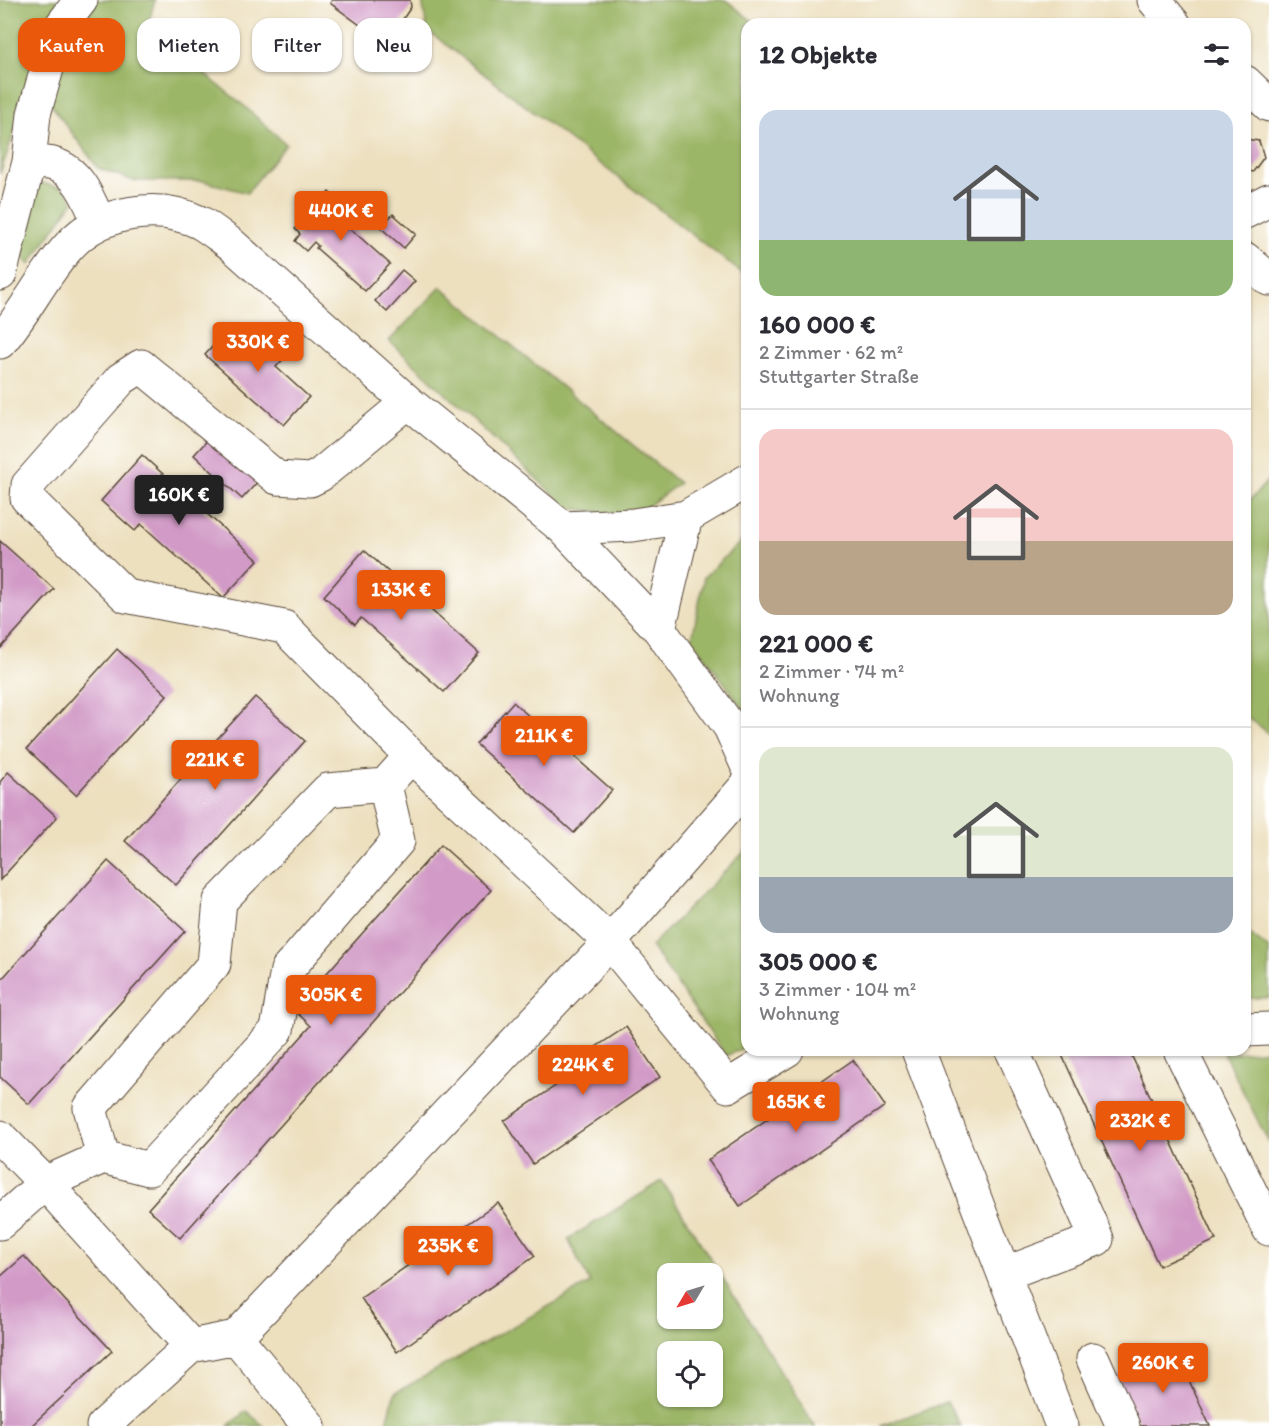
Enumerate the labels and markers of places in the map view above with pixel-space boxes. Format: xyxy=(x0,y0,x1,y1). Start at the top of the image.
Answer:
pin: 440K € xyxy=(292,191,390,242)
pin: 330K € xyxy=(209,322,307,373)
pin: 160K € xyxy=(130,475,228,526)
pin: 133K € xyxy=(352,570,450,621)
pin: 211K € xyxy=(495,716,593,767)
pin: 221K € xyxy=(166,740,264,791)
pin: 305K € xyxy=(282,975,380,1026)
pin: 224K € xyxy=(534,1045,632,1096)
pin: 165K € xyxy=(747,1082,845,1133)
pin: 232K € xyxy=(1091,1101,1189,1152)
pin: 235K € xyxy=(399,1226,497,1277)
pin: 260K € xyxy=(1114,1343,1212,1394)

